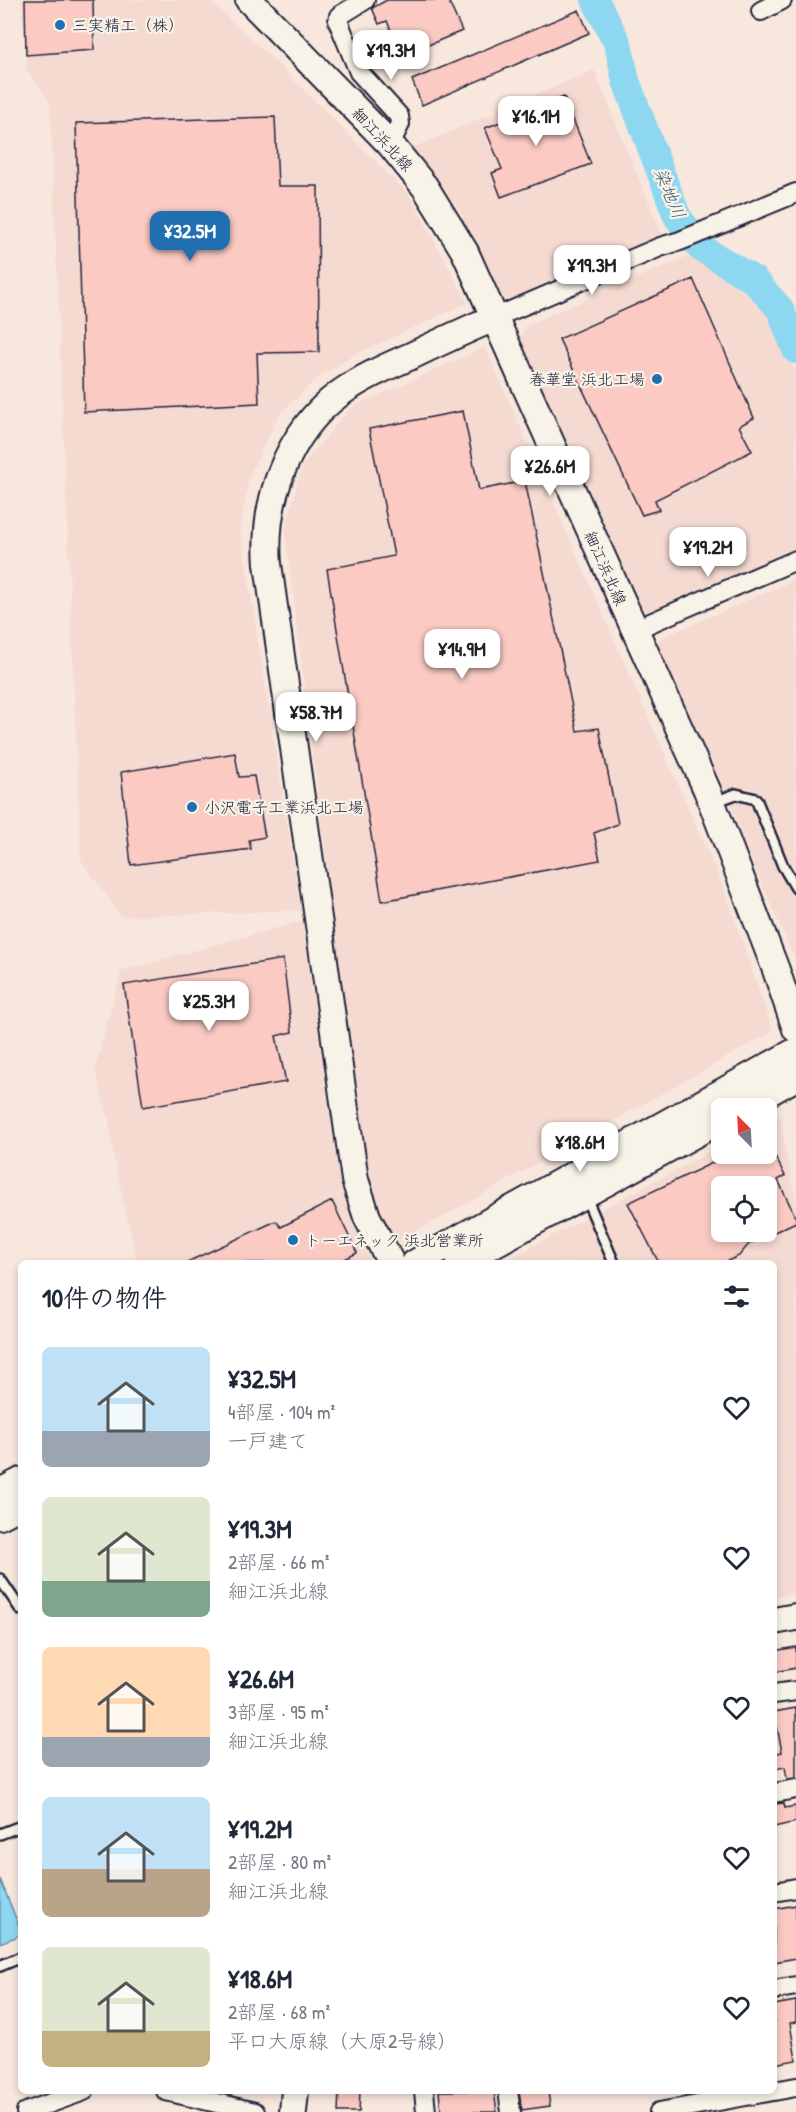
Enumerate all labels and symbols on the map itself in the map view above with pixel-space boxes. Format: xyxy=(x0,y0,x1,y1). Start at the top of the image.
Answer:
place label: 三実精工（株） xyxy=(72,14,184,36)
marker: 三実精工（株） xyxy=(53,18,67,32)
pin: ¥19.3M xyxy=(342,30,440,81)
pin: ¥16.1M xyxy=(487,96,585,147)
street label: 細江浜北線 xyxy=(348,102,418,176)
water label: 染地川 xyxy=(648,163,692,223)
pin: ¥32.5M xyxy=(141,211,239,262)
pin: ¥19.3M xyxy=(543,245,641,296)
place label: 春華堂 浜北工場 xyxy=(529,368,645,390)
marker: 春華堂 浜北工場 xyxy=(650,372,664,386)
pin: ¥26.6M xyxy=(501,446,599,497)
street label: 細江浜北線 xyxy=(580,527,632,609)
pin: ¥19.2M xyxy=(659,527,757,578)
pin: ¥14.9M xyxy=(413,629,511,680)
pin: ¥58.7M xyxy=(267,692,365,743)
place label: 小沢電子工業浜北工場 xyxy=(204,796,364,818)
marker: 小沢電子工業浜北工場 xyxy=(185,800,199,814)
pin: ¥25.3M xyxy=(160,981,258,1032)
north arrow xyxy=(711,1098,777,1164)
pin: ¥18.6M xyxy=(531,1122,629,1173)
place label: トーエネック 浜北営業所 xyxy=(305,1229,484,1251)
marker: トーエネック 浜北営業所 xyxy=(286,1233,300,1247)

